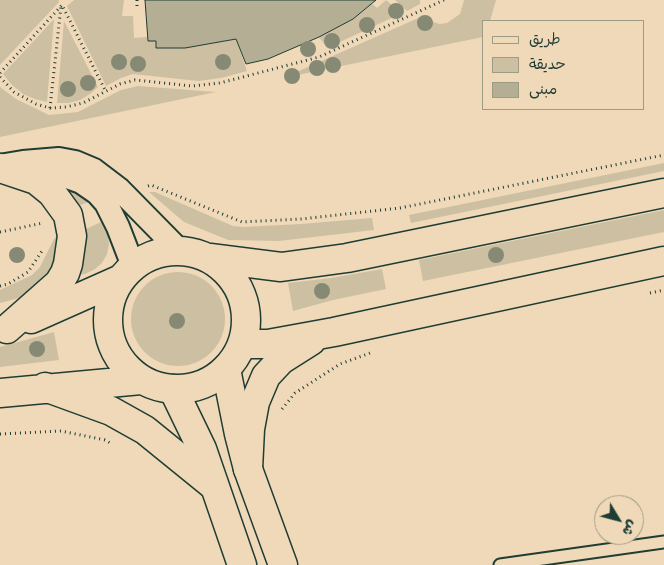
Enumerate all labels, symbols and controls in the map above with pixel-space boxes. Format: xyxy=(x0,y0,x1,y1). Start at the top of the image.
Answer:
legend xyxy=(482,20,644,110)
text: طريق xyxy=(529,29,561,48)
text: حديقة xyxy=(529,54,566,73)
text: مبنى xyxy=(529,79,557,98)
north arrow xyxy=(594,495,644,545)
text: ش xyxy=(618,517,642,540)

